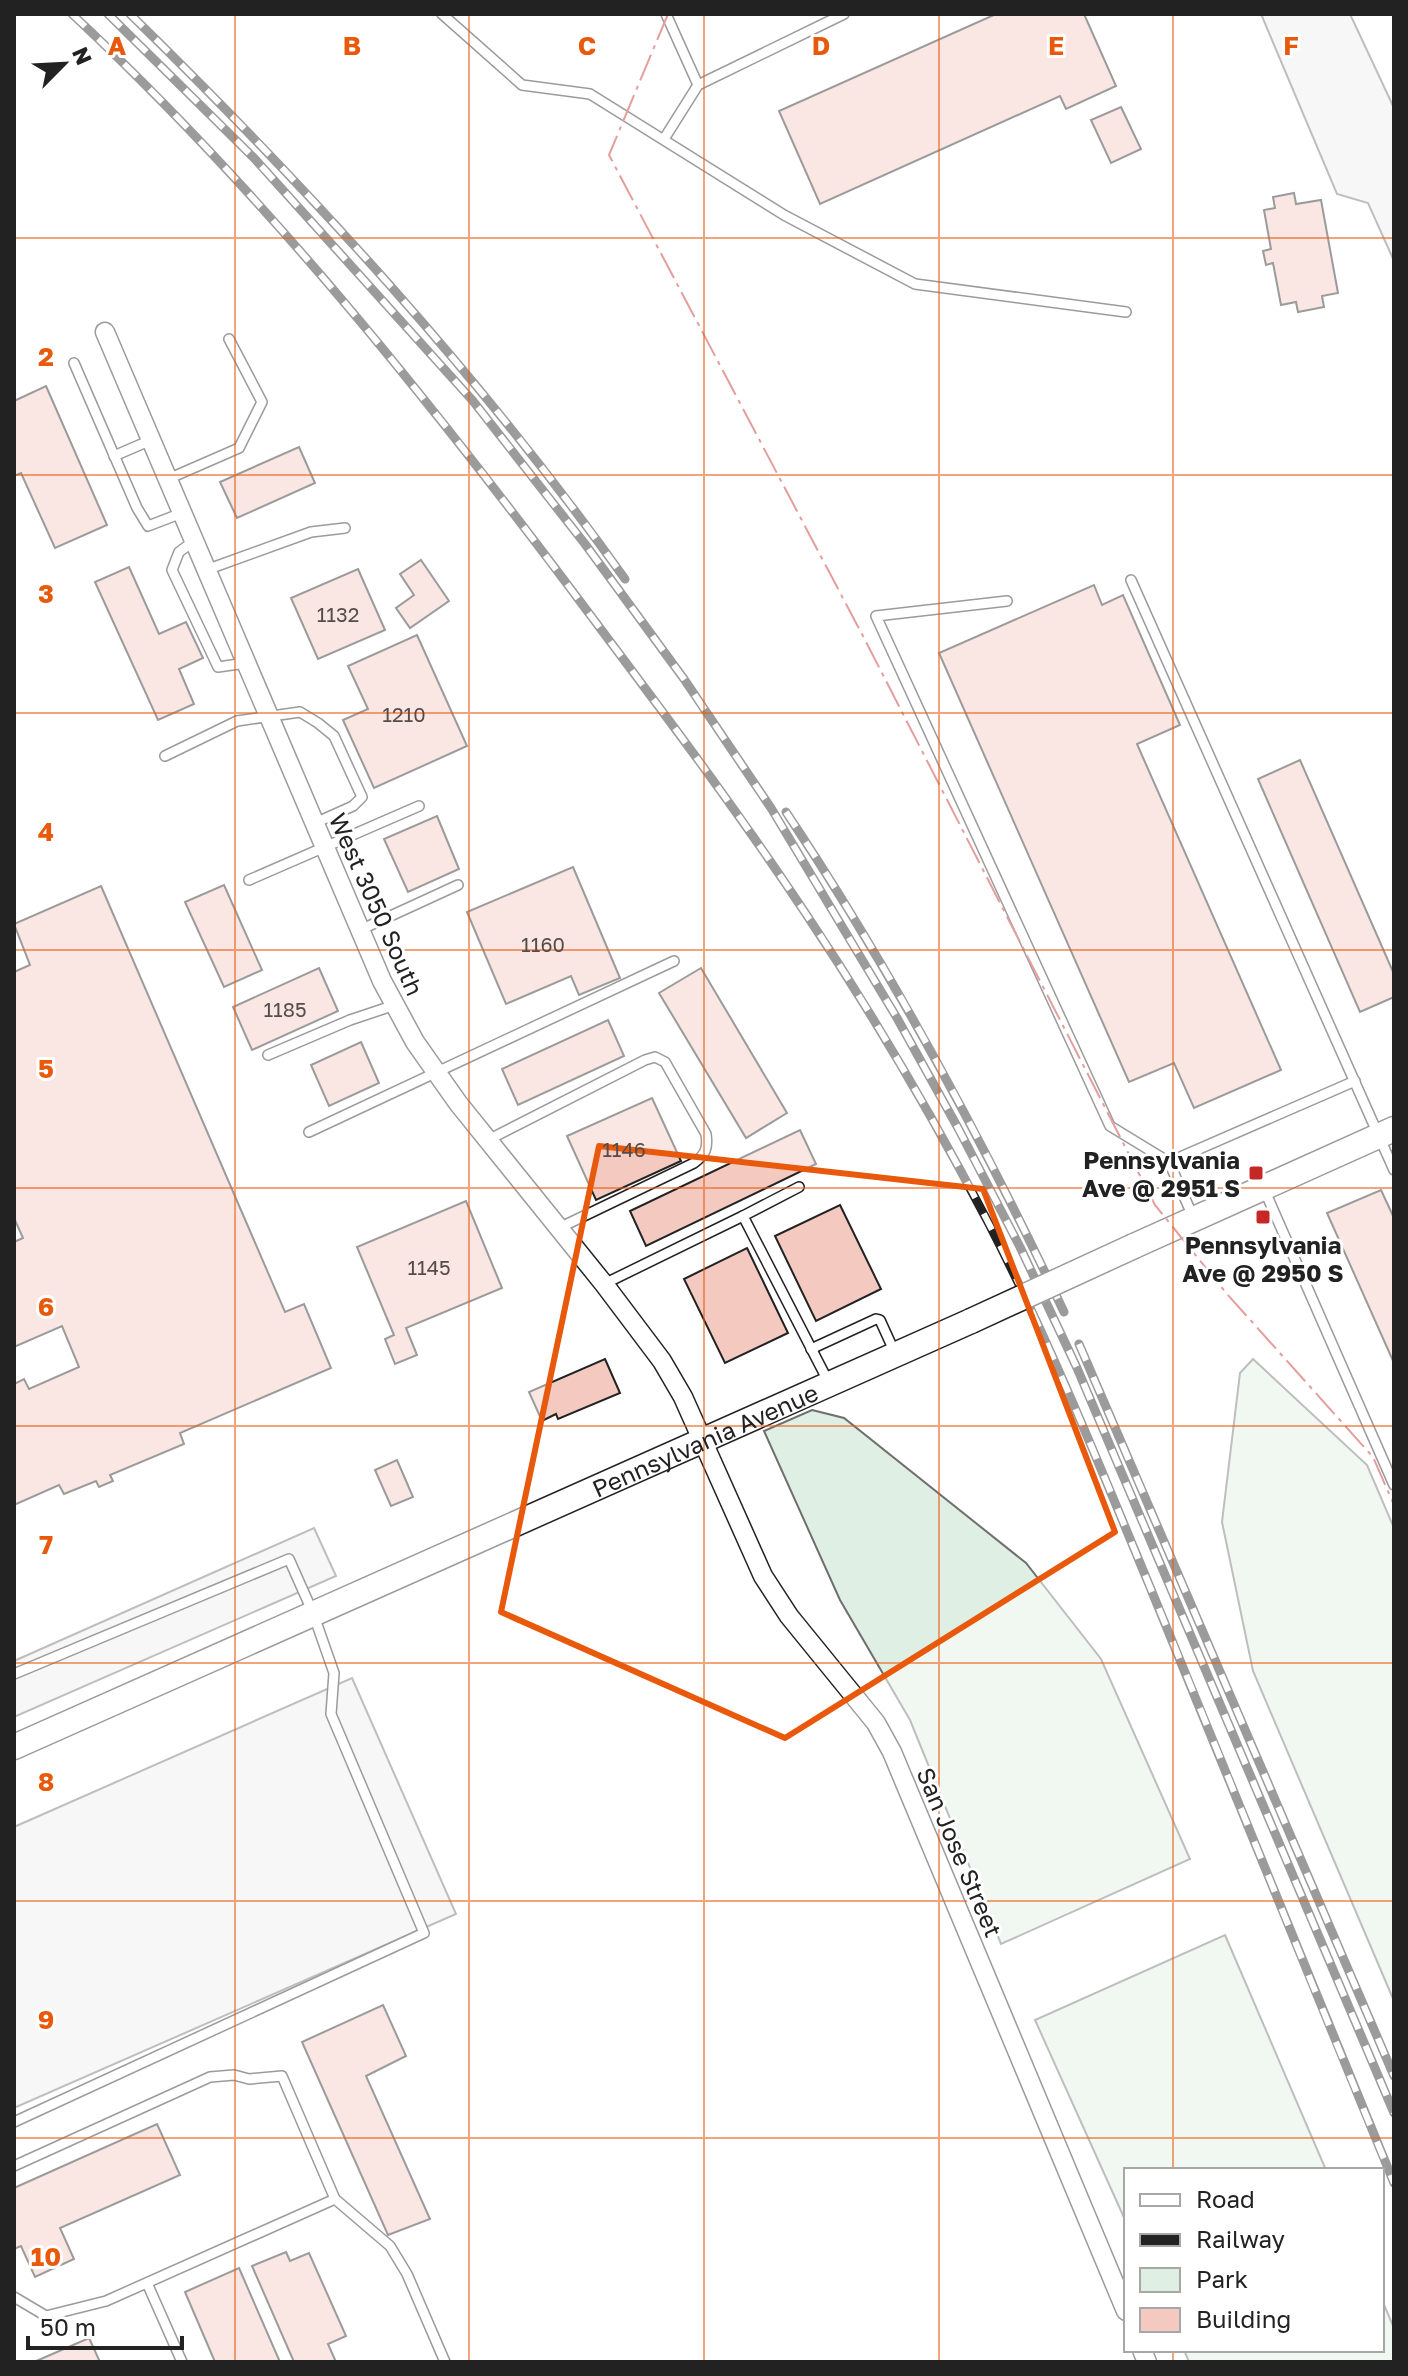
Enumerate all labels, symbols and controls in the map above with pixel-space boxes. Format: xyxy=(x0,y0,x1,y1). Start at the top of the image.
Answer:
north arrow xyxy=(24,24,104,104)
text: A xyxy=(108,30,127,61)
text: B xyxy=(343,30,361,61)
text: C xyxy=(578,30,596,61)
text: D xyxy=(812,30,830,61)
text: E xyxy=(1048,30,1064,61)
text: F xyxy=(1283,30,1299,61)
text: N xyxy=(67,43,98,69)
text: 2 xyxy=(38,341,54,372)
text: 3 xyxy=(38,578,54,609)
house number: 1132 xyxy=(317,602,359,626)
house number: 1210 xyxy=(382,702,426,726)
street label: West 3050 South xyxy=(324,808,430,1000)
text: 4 xyxy=(38,816,54,847)
house number: 1160 xyxy=(521,932,565,956)
house number: 1185 xyxy=(263,997,307,1021)
text: 5 xyxy=(38,1053,54,1084)
house number: 1146 xyxy=(602,1137,646,1161)
place label: Pennsylvania Ave @ 2951 S xyxy=(1082,1145,1240,1202)
marker: Pennsylvania Ave @ 2951 S xyxy=(1247,1164,1265,1182)
marker: Pennsylvania Ave @ 2950 S xyxy=(1254,1208,1272,1226)
place label: Pennsylvania Ave @ 2950 S xyxy=(1182,1230,1344,1287)
house number: 1145 xyxy=(407,1255,451,1279)
text: 6 xyxy=(38,1291,54,1322)
street label: Pennsylvania Avenue xyxy=(587,1377,822,1502)
text: 7 xyxy=(39,1529,53,1560)
street label: San Jose Street xyxy=(911,1763,1009,1941)
text: 8 xyxy=(38,1766,54,1797)
text: 9 xyxy=(38,2004,54,2035)
legend xyxy=(1124,2168,1384,2352)
text: Road xyxy=(1196,2184,1255,2213)
text: Railway xyxy=(1196,2224,1285,2253)
text: 10 xyxy=(31,2241,61,2272)
text: Park xyxy=(1196,2264,1248,2293)
scale bar xyxy=(28,2300,182,2350)
text: Building xyxy=(1196,2304,1291,2333)
text: 50 m xyxy=(40,2312,96,2341)

